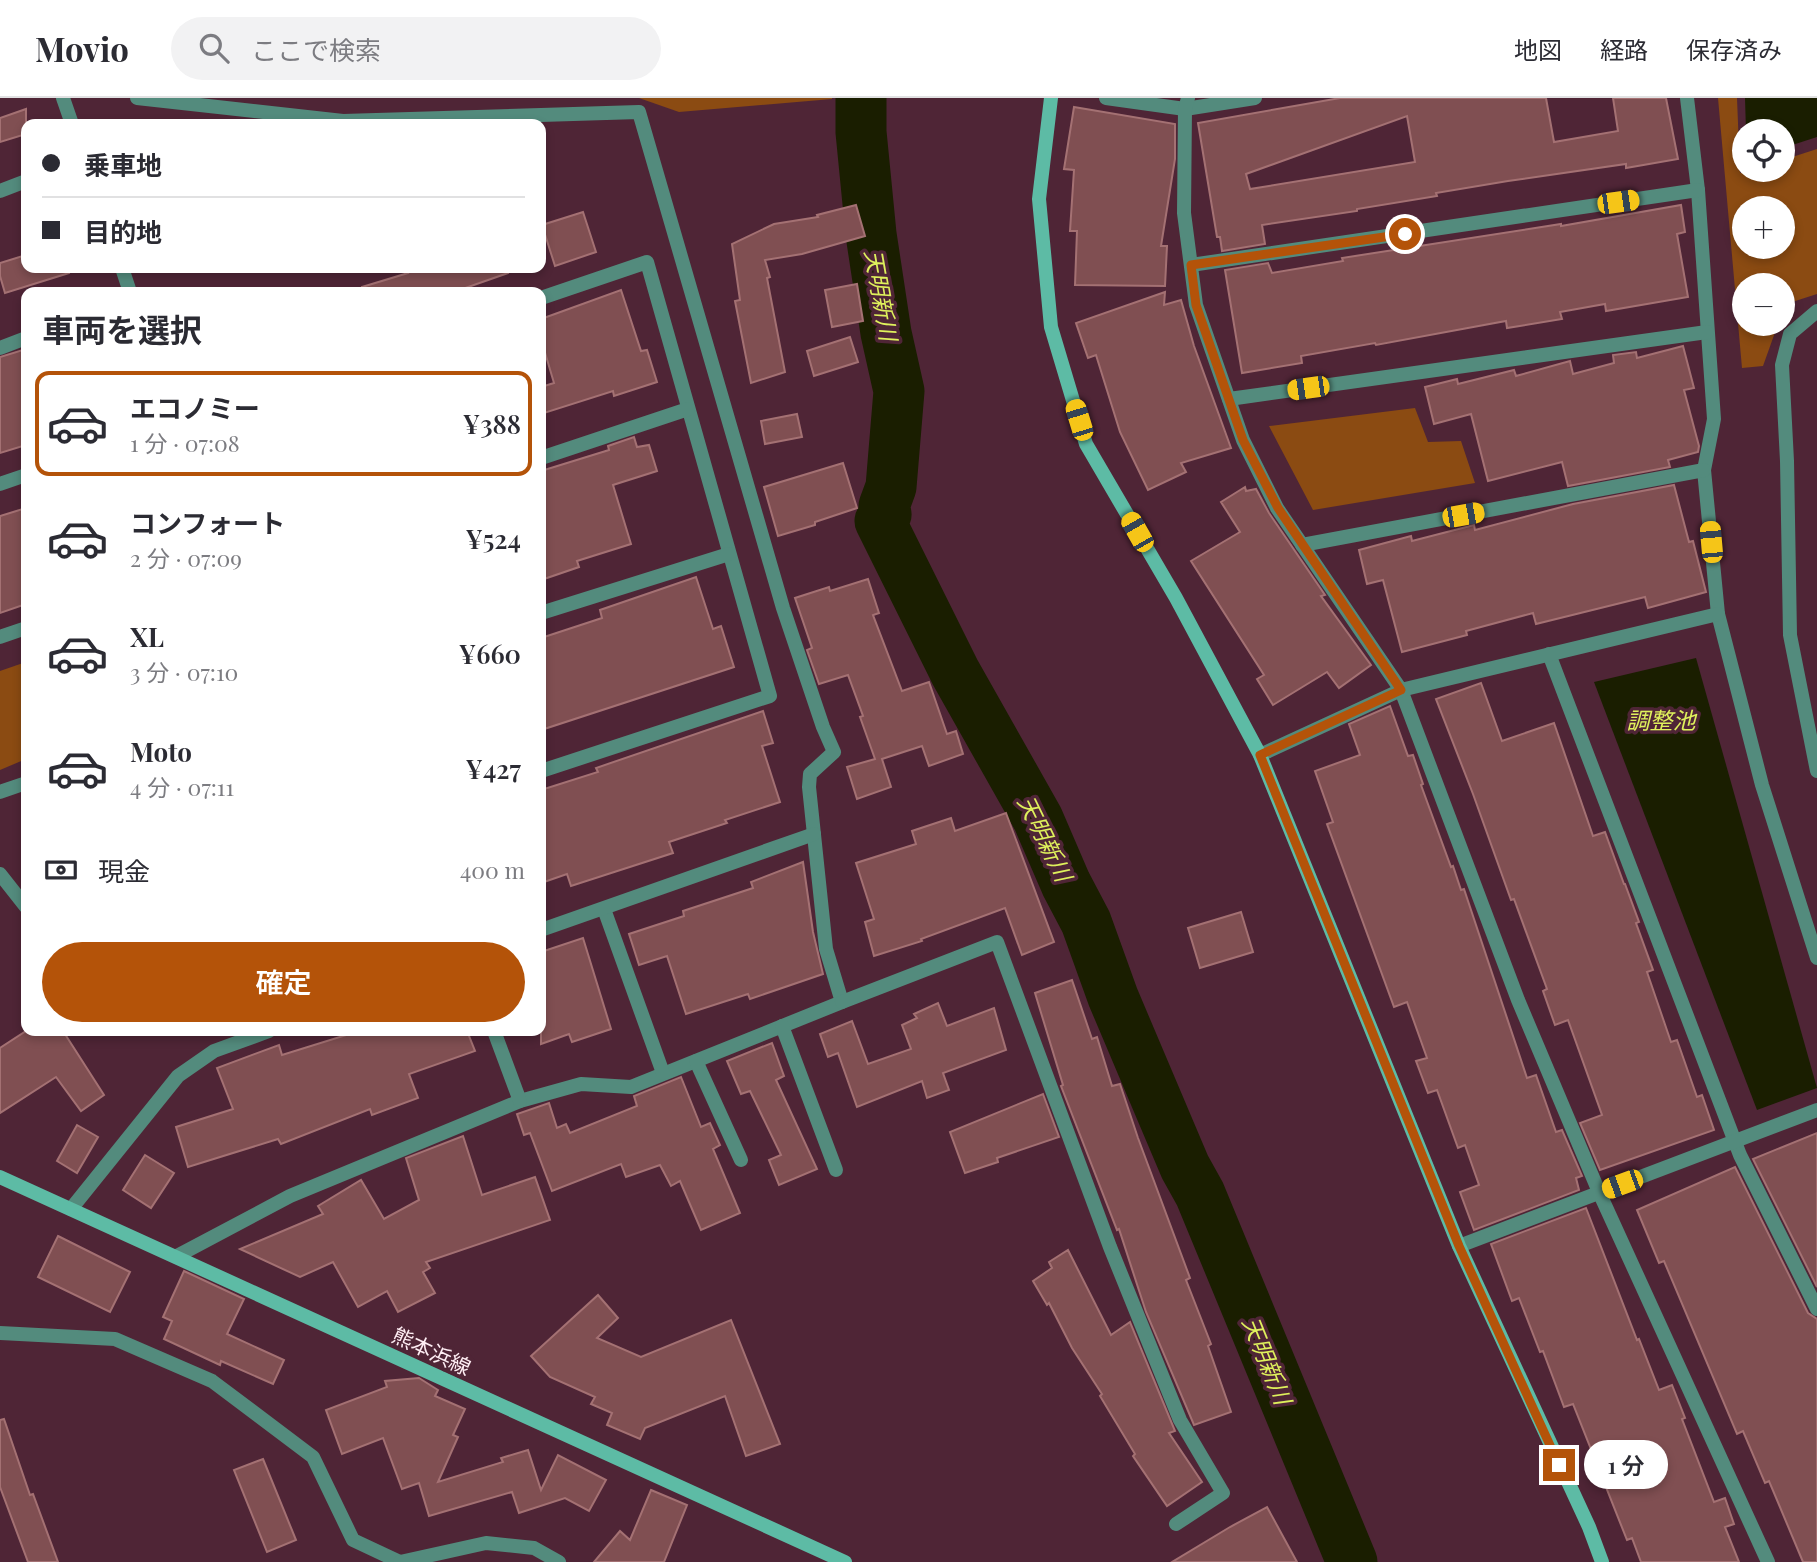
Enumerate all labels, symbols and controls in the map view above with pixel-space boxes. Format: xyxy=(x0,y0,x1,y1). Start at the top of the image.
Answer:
search box xyxy=(171,17,661,80)
text: Movio xyxy=(35,26,129,70)
icon: search xyxy=(195,29,233,67)
text: ここで検索 xyxy=(251,32,381,67)
text: 地図 xyxy=(1514,33,1562,65)
text: 経路 xyxy=(1600,33,1648,65)
text: 保存済み xyxy=(1686,33,1782,65)
map controls xyxy=(1732,119,1795,336)
button: locate xyxy=(1732,119,1795,182)
text: 乗車地 xyxy=(84,147,162,182)
car xyxy=(1596,189,1641,215)
button: + xyxy=(1732,196,1795,259)
text: 目的地 xyxy=(84,214,162,249)
route start xyxy=(1389,218,1421,250)
water label: 天明新川 xyxy=(859,247,906,346)
button: − xyxy=(1732,273,1795,336)
text: 車両を選択 xyxy=(42,307,202,350)
car xyxy=(1286,375,1331,401)
text: エコノミー xyxy=(130,390,260,425)
icon: car xyxy=(46,392,109,455)
car xyxy=(1063,397,1096,443)
text: ¥388 xyxy=(463,406,521,441)
text: 1 分 · 07:08 xyxy=(130,427,240,458)
car xyxy=(1441,501,1486,529)
text: コンフォート xyxy=(130,505,285,540)
icon: car xyxy=(46,507,109,570)
car xyxy=(1118,509,1157,555)
car xyxy=(1699,520,1724,564)
text: ¥524 xyxy=(465,521,521,556)
text: 2 分 · 07:09 xyxy=(130,542,242,573)
text: XL xyxy=(130,619,164,654)
icon: car xyxy=(46,622,109,685)
text: ¥660 xyxy=(459,636,521,671)
text: 3 分 · 07:10 xyxy=(130,656,238,687)
water label: 調整池 xyxy=(1627,704,1698,735)
text: Moto xyxy=(130,734,192,769)
icon: car xyxy=(46,737,109,800)
text: ¥427 xyxy=(466,751,521,786)
text: 4 分 · 07:11 xyxy=(130,771,234,802)
water label: 天明新川 xyxy=(1012,790,1081,889)
icon: cash xyxy=(42,851,80,889)
text: 現金 xyxy=(98,853,150,888)
text: 400 m xyxy=(460,854,525,885)
button: 確定 xyxy=(42,942,525,1022)
car xyxy=(1599,1167,1646,1201)
water label: 天明新川 xyxy=(1236,1312,1301,1411)
street label: 熊本浜線 xyxy=(388,1320,476,1380)
callout: 1 分 xyxy=(1584,1440,1668,1490)
route end xyxy=(1543,1449,1575,1481)
text: 1 分 xyxy=(1607,1449,1645,1480)

